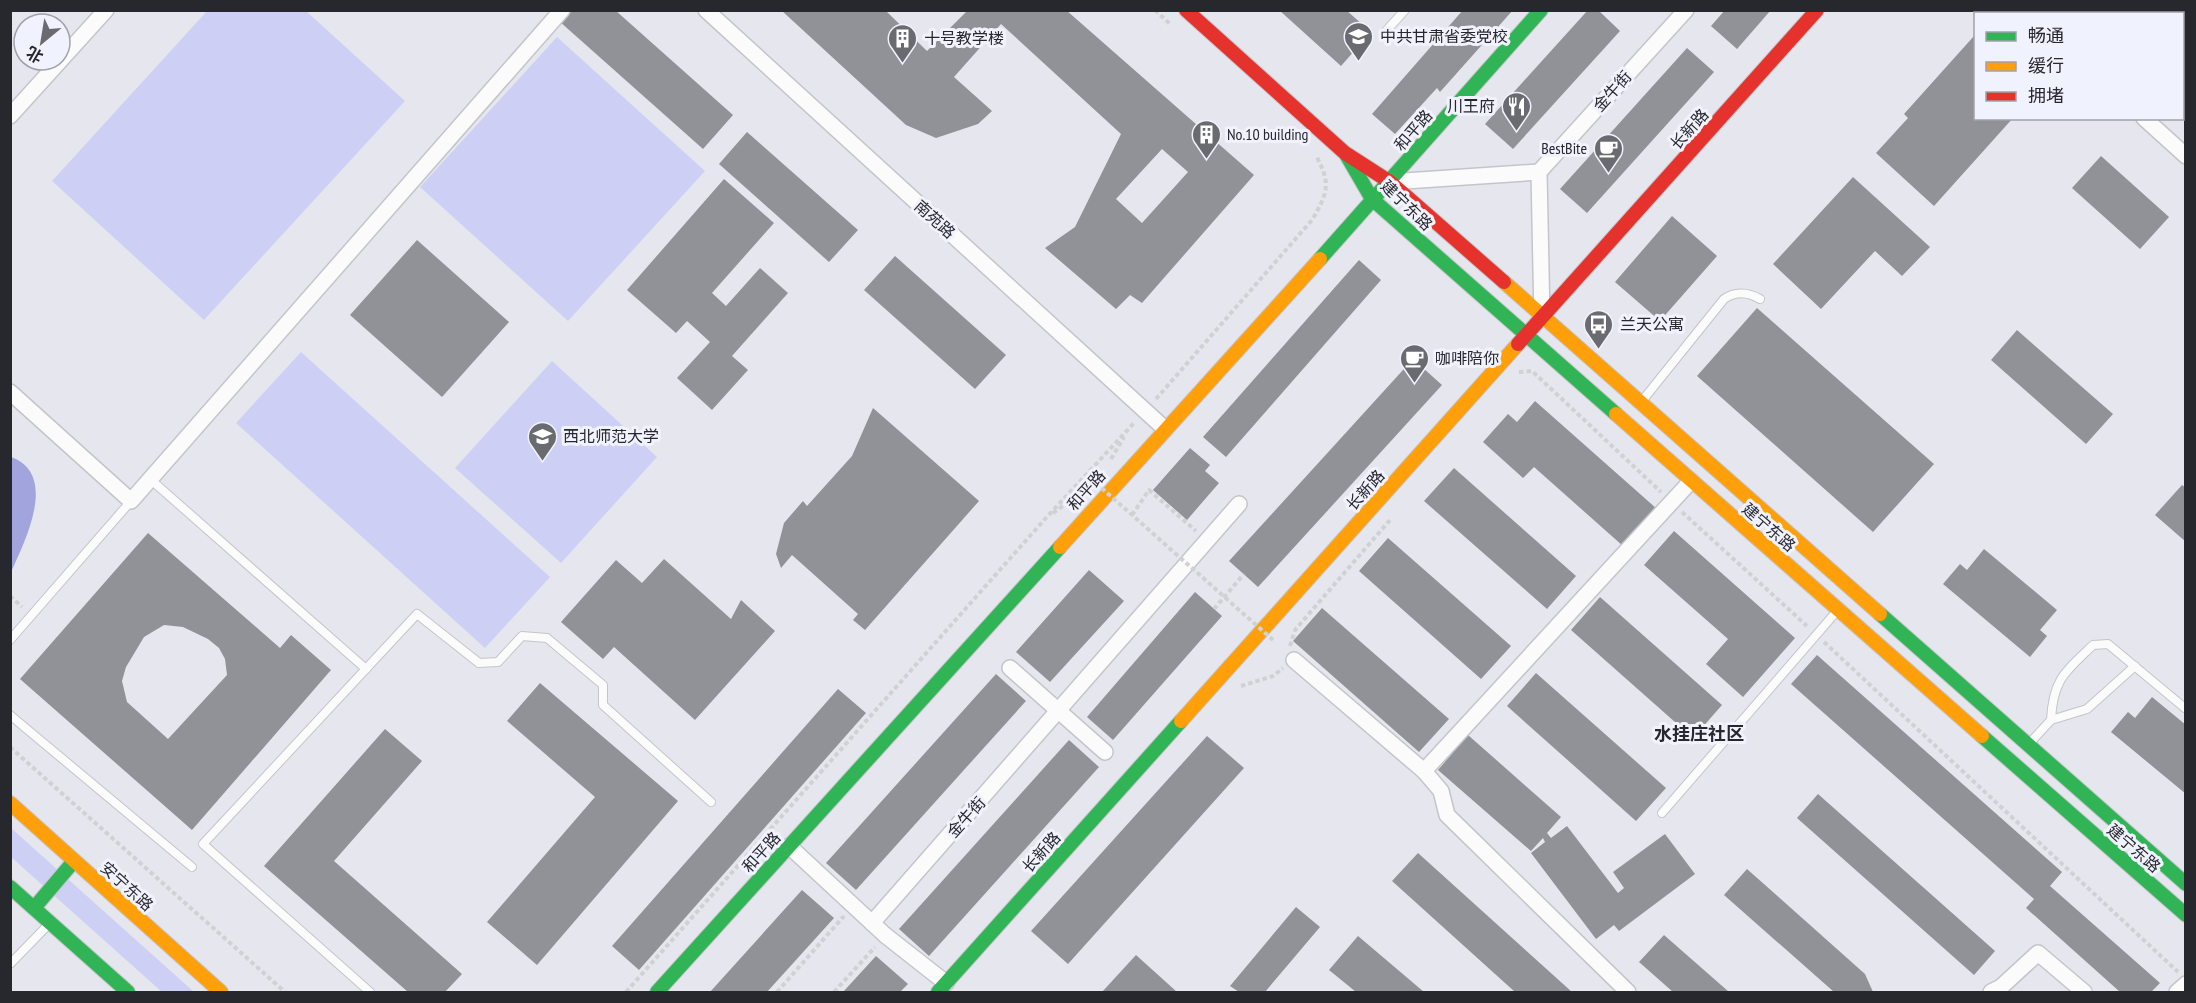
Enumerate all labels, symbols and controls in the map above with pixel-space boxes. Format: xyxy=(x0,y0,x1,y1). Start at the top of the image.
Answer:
north arrow xyxy=(12,12,72,72)
legend xyxy=(1974,12,2184,120)
school or university icon: 中共甘肃省委党校 xyxy=(1343,20,1375,62)
building icon: 十号教学楼 xyxy=(887,22,919,64)
text: 畅通 xyxy=(2028,24,2064,47)
place label: 中共甘肃省委党校 xyxy=(1380,26,1508,46)
place label: 十号教学楼 xyxy=(924,28,1004,48)
text: 北 xyxy=(23,42,46,68)
text: 缓行 xyxy=(2028,54,2064,77)
street label: 金牛街 xyxy=(1589,66,1635,116)
text: 拥堵 xyxy=(2028,84,2064,107)
restaurant icon: 川王府 xyxy=(1500,90,1532,132)
place label: 川王府 xyxy=(1447,96,1495,116)
street label: 长新路 xyxy=(1666,104,1712,154)
street label: 和平路 xyxy=(1390,105,1436,155)
building icon: No.10 building xyxy=(1190,118,1222,160)
place label: No.10 building xyxy=(1227,124,1309,144)
cafe icon: BestBite xyxy=(1592,132,1624,174)
place label: BestBite xyxy=(1541,138,1587,158)
street label: 建宁东路 xyxy=(1377,176,1437,234)
street label: 南苑路 xyxy=(910,196,960,242)
bus stop icon: 兰天公寓 xyxy=(1583,308,1615,350)
place label: 兰天公寓 xyxy=(1620,314,1684,334)
cafe icon: 咖啡陪你 xyxy=(1398,342,1430,384)
place label: 咖啡陪你 xyxy=(1435,348,1499,368)
school or university icon: 西北师范大学 xyxy=(526,420,558,462)
place label: 西北师范大学 xyxy=(563,426,659,446)
street label: 和平路 xyxy=(1063,465,1109,515)
street label: 长新路 xyxy=(1342,465,1388,515)
street label: 建宁东路 xyxy=(1738,498,1800,556)
district label: 水挂庄社区 xyxy=(1654,722,1744,745)
street label: 金牛街 xyxy=(943,792,989,842)
street label: 建宁东路 xyxy=(2103,819,2165,877)
street label: 和平路 xyxy=(738,827,784,877)
street label: 长新路 xyxy=(1018,827,1064,877)
street label: 安宁东路 xyxy=(97,857,157,915)

